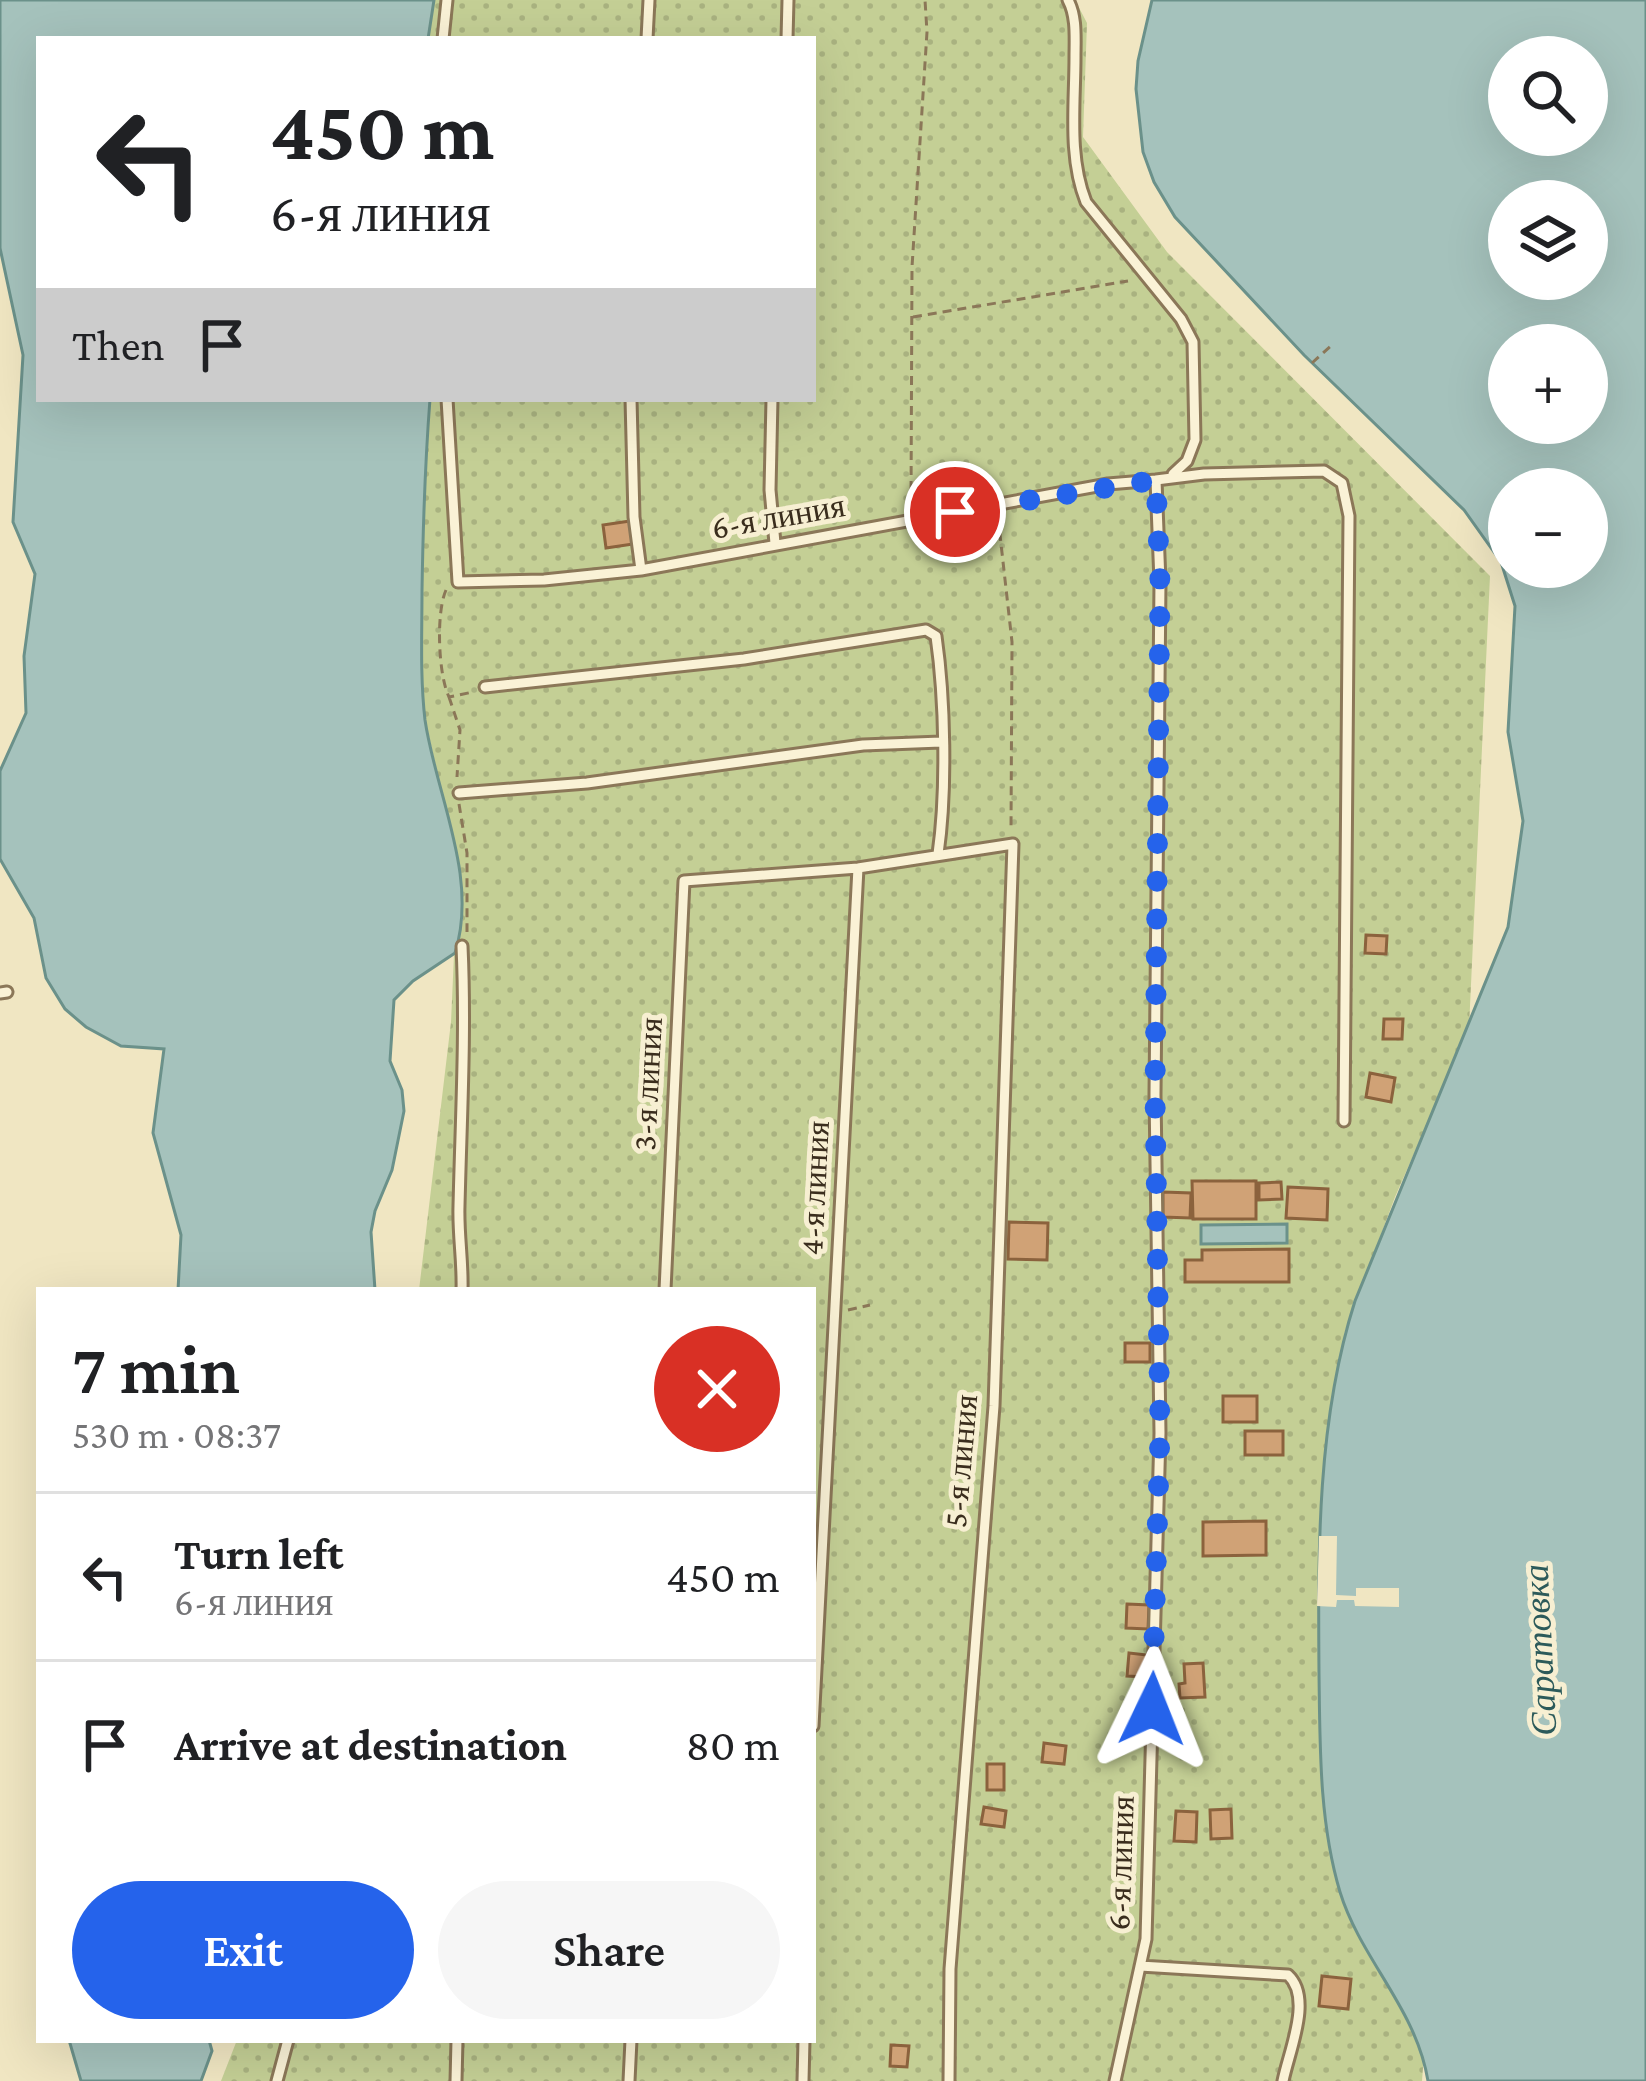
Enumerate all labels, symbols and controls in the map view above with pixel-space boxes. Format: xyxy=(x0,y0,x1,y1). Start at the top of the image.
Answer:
map controls xyxy=(1488,36,1608,588)
button: search xyxy=(1488,36,1608,156)
icon: left xyxy=(72,84,228,240)
text: 450 m xyxy=(270,84,494,177)
button: layers xyxy=(1488,180,1608,300)
text: 6-я линия xyxy=(270,183,491,243)
icon: arrive xyxy=(189,312,255,378)
text: Then xyxy=(72,320,165,370)
button: + xyxy=(1488,324,1608,444)
pin xyxy=(904,461,1006,563)
button: − xyxy=(1488,468,1608,588)
icon: arrive xyxy=(922,479,988,545)
street label: 6-я линия xyxy=(708,486,848,546)
street label: 3-я линия xyxy=(625,1016,669,1152)
street label: 4-я линия xyxy=(792,1120,836,1256)
button: close xyxy=(654,1326,780,1452)
text: 7 min xyxy=(72,1328,240,1408)
street label: 5-я линия xyxy=(936,1393,984,1529)
text: 530 m · 08:37 xyxy=(72,1413,281,1456)
text: Turn left xyxy=(174,1529,343,1579)
icon: left xyxy=(72,1544,138,1610)
text: 450 m xyxy=(666,1552,780,1602)
water label: Саратовка xyxy=(1516,1563,1564,1737)
text: 6-я линия xyxy=(174,1580,333,1623)
position arrow xyxy=(1089,1646,1215,1772)
icon: arrive xyxy=(72,1712,138,1778)
text: Arrive at destination xyxy=(174,1720,567,1770)
text: 80 m xyxy=(686,1720,780,1770)
street label: 6-я линия xyxy=(1099,1795,1141,1931)
button: Exit xyxy=(72,1881,414,2019)
button: Share xyxy=(438,1881,780,2019)

